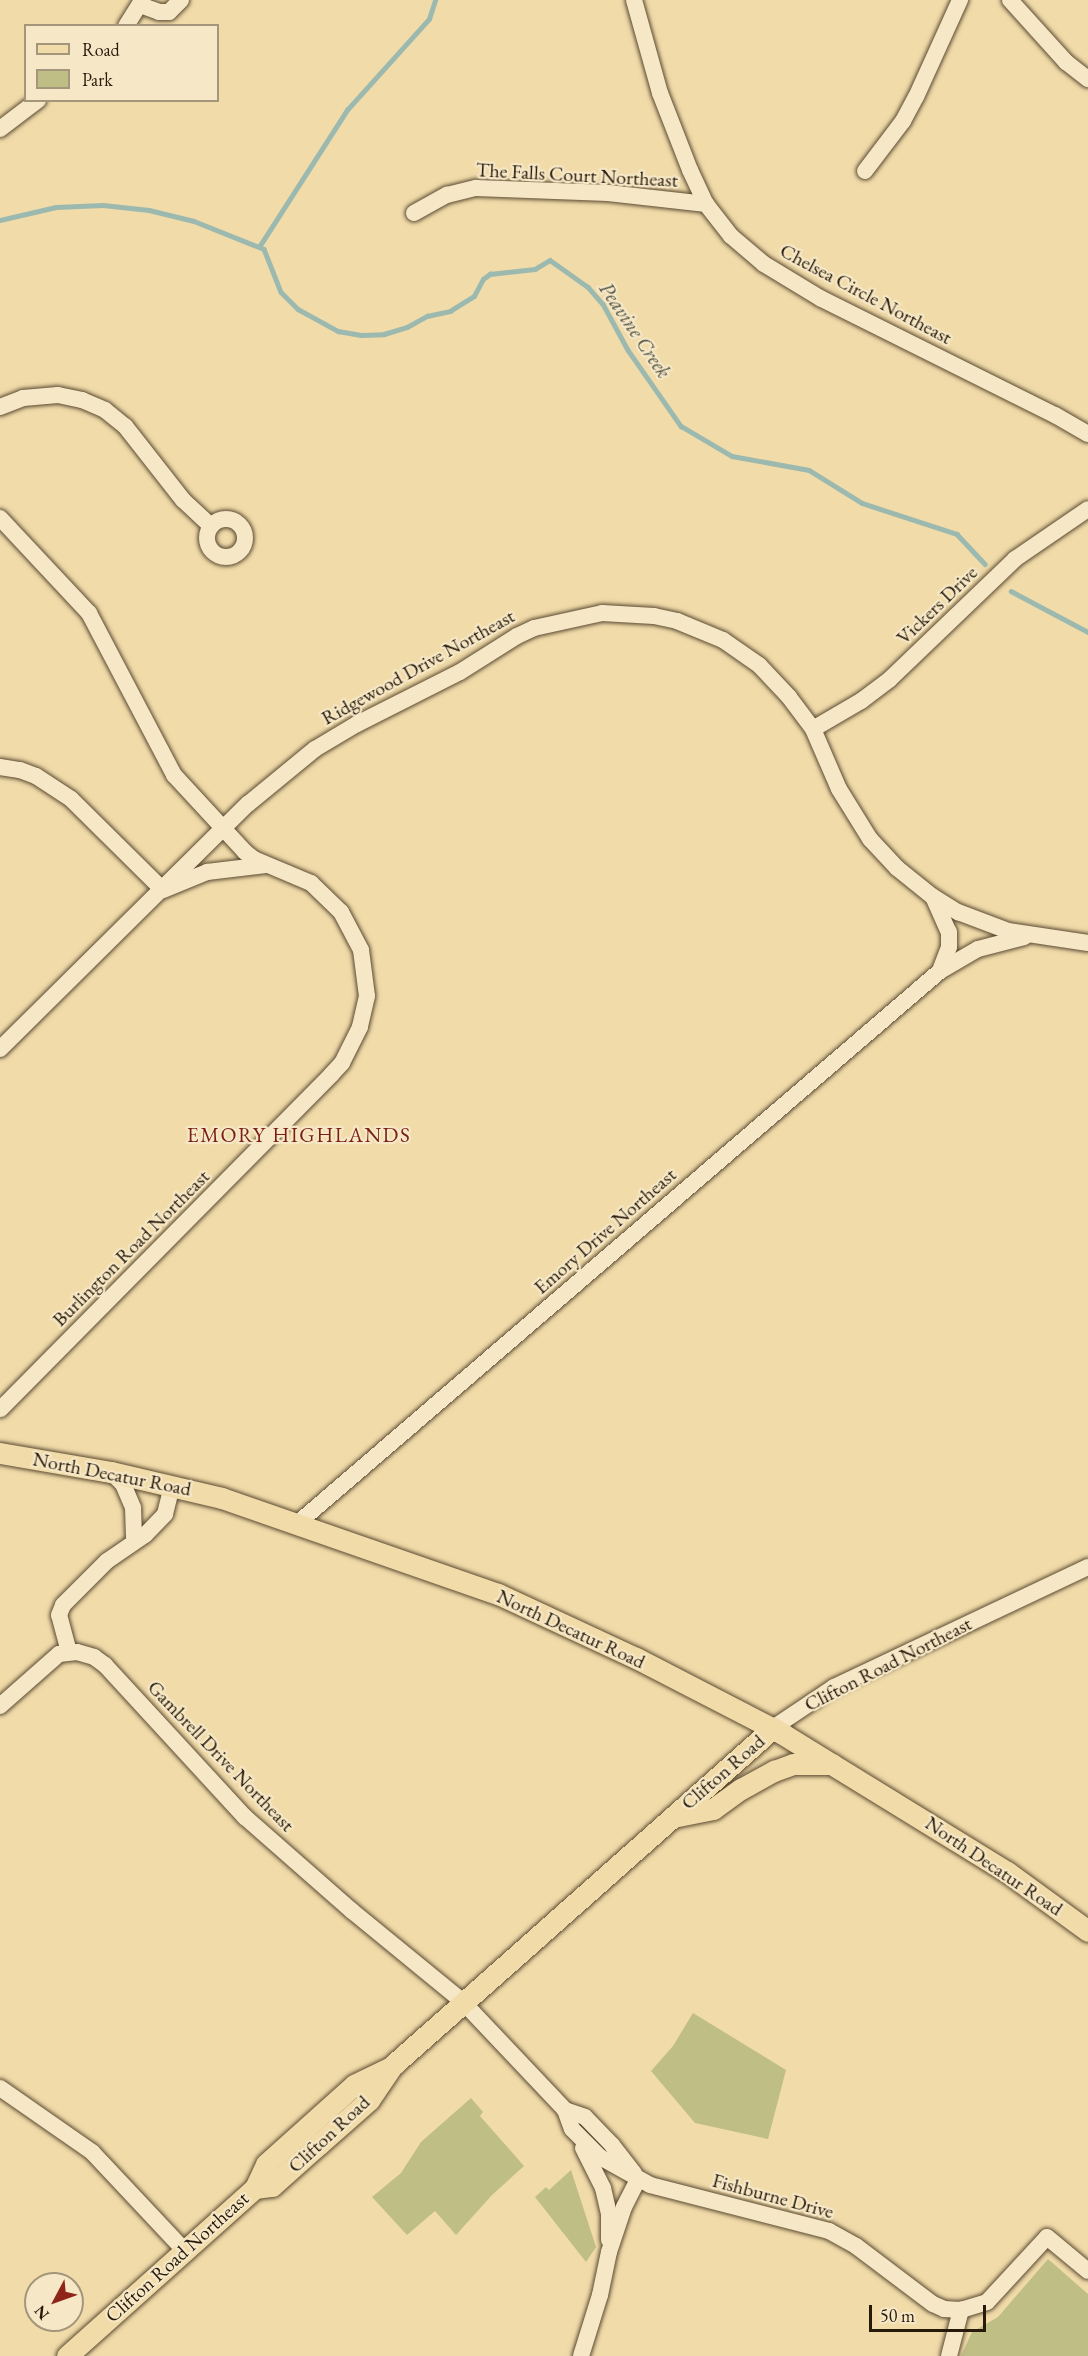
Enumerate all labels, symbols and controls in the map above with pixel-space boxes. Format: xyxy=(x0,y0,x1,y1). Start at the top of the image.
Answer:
legend xyxy=(24,24,219,102)
text: Road xyxy=(82,38,120,61)
text: Park xyxy=(82,68,113,91)
street label: The Falls Court Northeast xyxy=(475,158,679,192)
street label: Chelsea Circle Northeast xyxy=(776,238,956,350)
water label: Peavine Creek xyxy=(594,277,676,383)
street label: Vickers Drive xyxy=(892,561,982,649)
street label: Ridgewood Drive Northeast xyxy=(317,604,519,730)
district label: EMORY HIGHLANDS xyxy=(187,1122,411,1148)
street label: Emory Drive Northeast xyxy=(529,1163,681,1299)
street label: Burlington Road Northeast xyxy=(48,1165,214,1331)
street label: North Decatur Road xyxy=(31,1447,193,1501)
street label: North Decatur Road xyxy=(493,1584,649,1674)
street label: Clifton Road Northeast xyxy=(800,1611,976,1717)
street label: Gambrell Drive Northeast xyxy=(143,1675,299,1837)
street label: Clifton Road xyxy=(676,1729,770,1815)
street label: North Decatur Road xyxy=(921,1811,1067,1921)
street label: Clifton Road xyxy=(283,2090,375,2178)
street label: Fishburne Drive xyxy=(710,2168,836,2224)
street label: Clifton Road Northeast xyxy=(100,2186,254,2328)
north arrow xyxy=(24,2272,84,2332)
scale bar xyxy=(872,2293,989,2331)
text: N xyxy=(29,2301,54,2325)
text: 50 m xyxy=(880,2304,915,2327)

